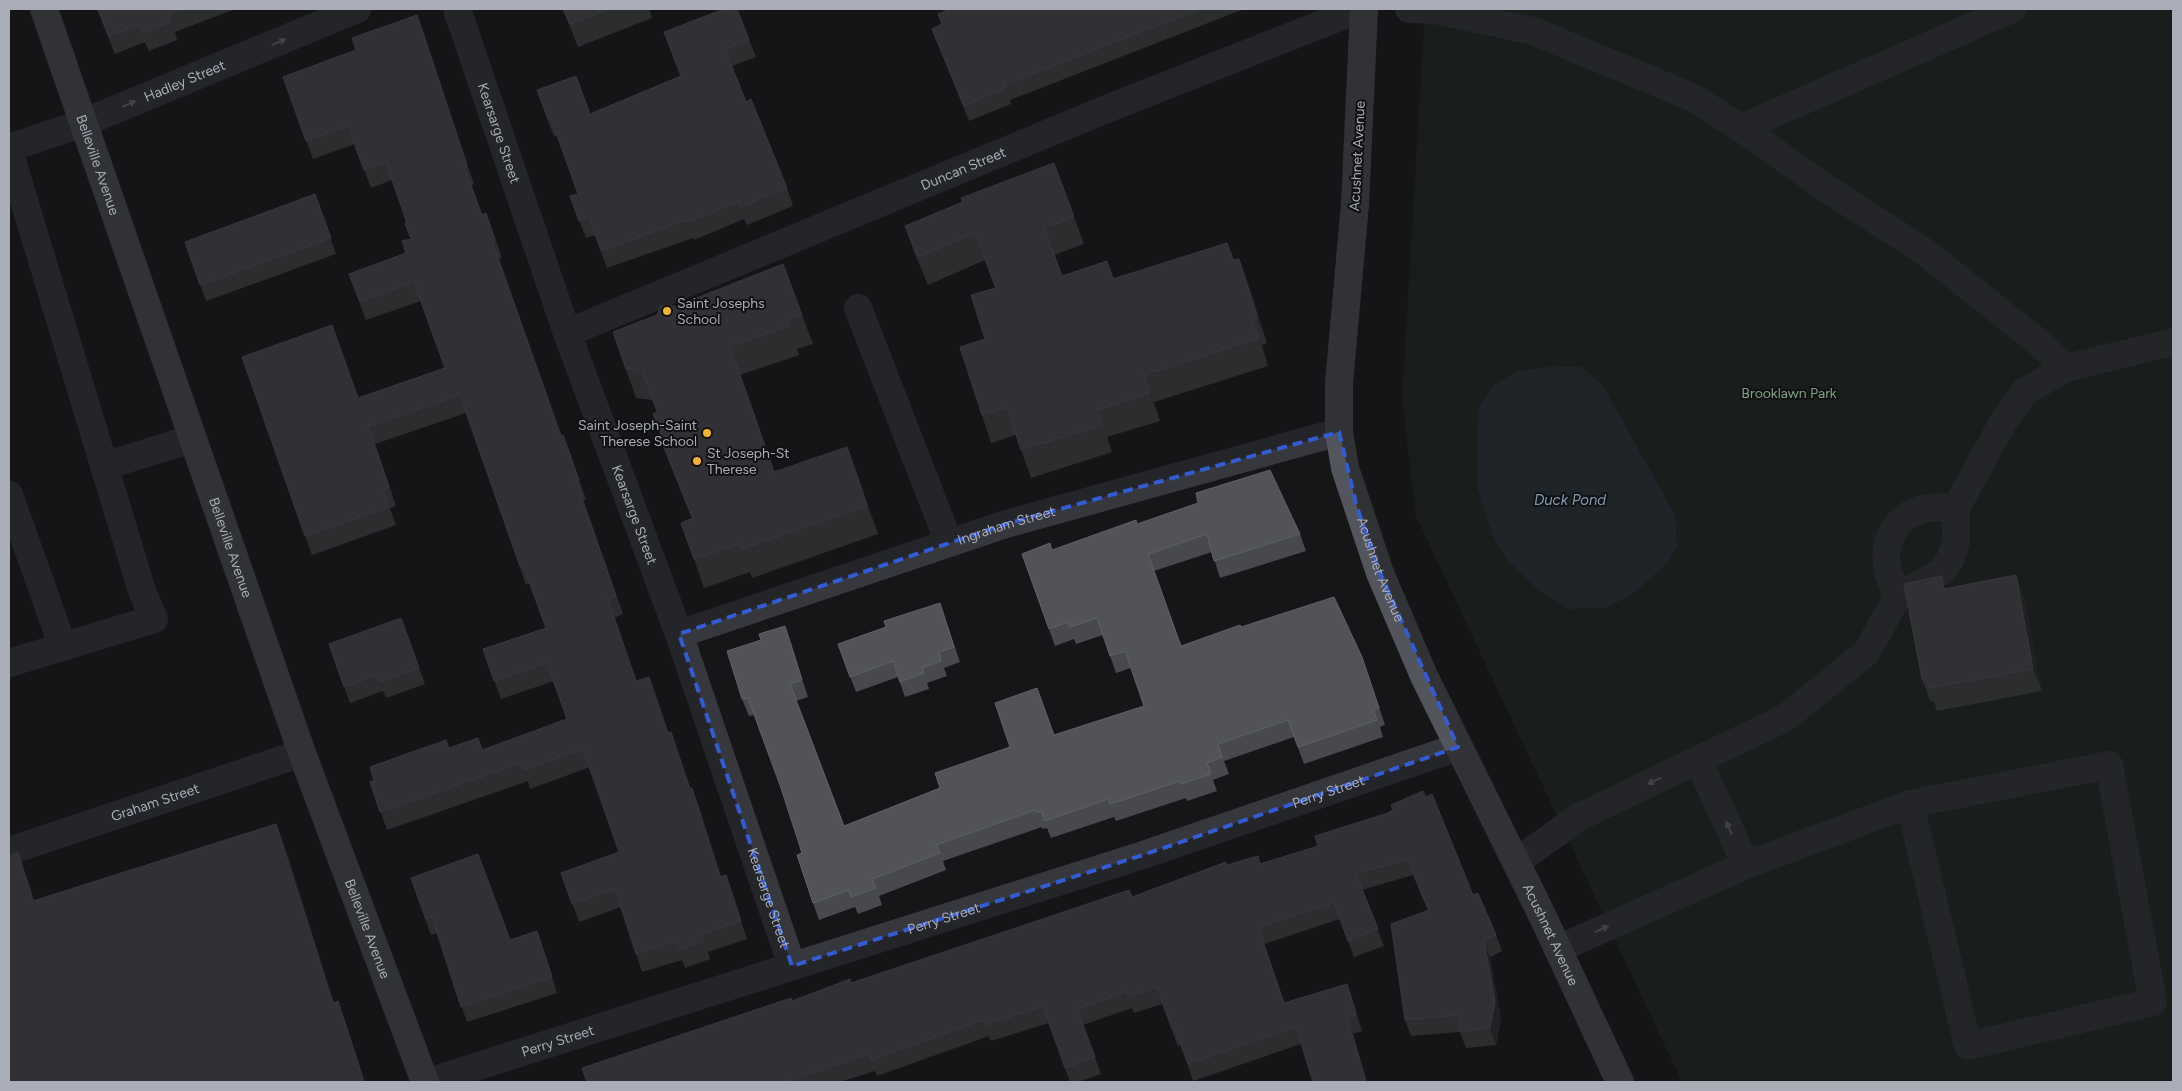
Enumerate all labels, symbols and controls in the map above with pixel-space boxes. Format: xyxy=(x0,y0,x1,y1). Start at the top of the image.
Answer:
one-way arrow xyxy=(271,37,286,45)
street label: Hadley Street xyxy=(141,57,228,106)
street label: Kearsarge Street xyxy=(474,81,524,186)
one-way arrow xyxy=(121,100,136,107)
street label: Acushnet Avenue xyxy=(1346,100,1369,212)
street label: Belleville Avenue xyxy=(72,113,123,218)
street label: Duncan Street xyxy=(918,144,1008,194)
place label: Saint Josephs School xyxy=(677,295,765,328)
marker: Saint Josephs School xyxy=(661,305,673,317)
park label: Brooklawn Park xyxy=(1741,385,1837,402)
place label: Saint Joseph-Saint Therese School xyxy=(578,417,697,450)
marker: Saint Joseph-Saint Therese School xyxy=(701,427,713,439)
place label: St Joseph-St Therese xyxy=(707,445,790,478)
marker: St Joseph-St Therese xyxy=(691,455,703,467)
street label: Kearsarge Street xyxy=(608,463,660,567)
water label: Duck Pond xyxy=(1534,491,1606,509)
street label: Belleville Avenue xyxy=(205,495,256,600)
street label: Ingraham Street xyxy=(955,503,1057,549)
street label: Acushnet Avenue xyxy=(1353,515,1408,625)
street label: Perry Street xyxy=(1290,772,1367,812)
one-way arrow xyxy=(1647,777,1661,785)
street label: Graham Street xyxy=(109,780,202,825)
one-way arrow xyxy=(1724,821,1732,835)
street label: Kearsarge Street xyxy=(743,846,793,950)
street label: Belleville Avenue xyxy=(341,877,394,981)
street label: Acushnet Avenue xyxy=(1519,881,1582,989)
street label: Perry Street xyxy=(905,899,982,938)
one-way arrow xyxy=(1595,925,1609,933)
street label: Perry Street xyxy=(519,1022,596,1061)

